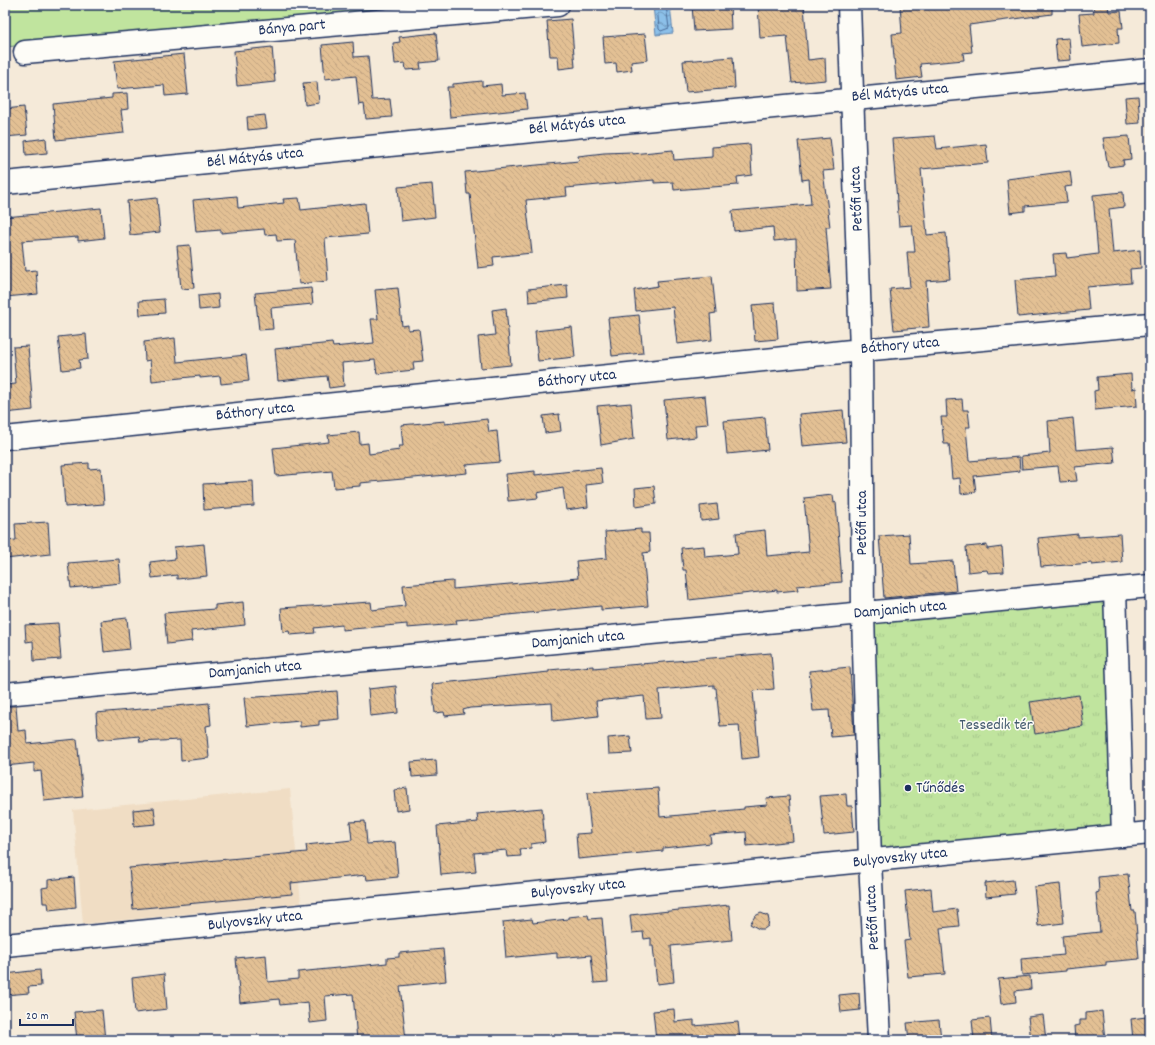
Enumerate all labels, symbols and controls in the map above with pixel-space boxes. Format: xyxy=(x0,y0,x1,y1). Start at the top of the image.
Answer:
street label: Bánya part xyxy=(257,14,327,42)
street label: Bél Mátyás utca xyxy=(851,77,950,109)
street label: Bél Mátyás utca xyxy=(528,108,627,141)
street label: Bél Mátyás utca xyxy=(206,141,305,174)
street label: Petőfi utca xyxy=(844,166,870,232)
street label: Báthory utca xyxy=(860,331,941,361)
street label: Báthory utca xyxy=(537,363,618,395)
street label: Báthory utca xyxy=(215,396,296,428)
street label: Petőfi utca xyxy=(851,490,874,556)
street label: Damjanich utca xyxy=(853,594,948,626)
street label: Damjanich utca xyxy=(531,624,626,656)
street label: Damjanich utca xyxy=(208,654,303,686)
park label: Tessedik tér xyxy=(959,714,1033,737)
place label: Tűnődés xyxy=(916,777,965,800)
marker: Tűnődés xyxy=(903,783,913,793)
street label: Bulyovszky utca xyxy=(852,842,949,874)
street label: Bulyovszky utca xyxy=(530,873,627,905)
street label: Petőfi utca xyxy=(860,884,886,951)
street label: Bulyovszky utca xyxy=(207,905,304,937)
scale bar xyxy=(20,1001,73,1027)
text: 20 m xyxy=(26,1008,49,1025)

